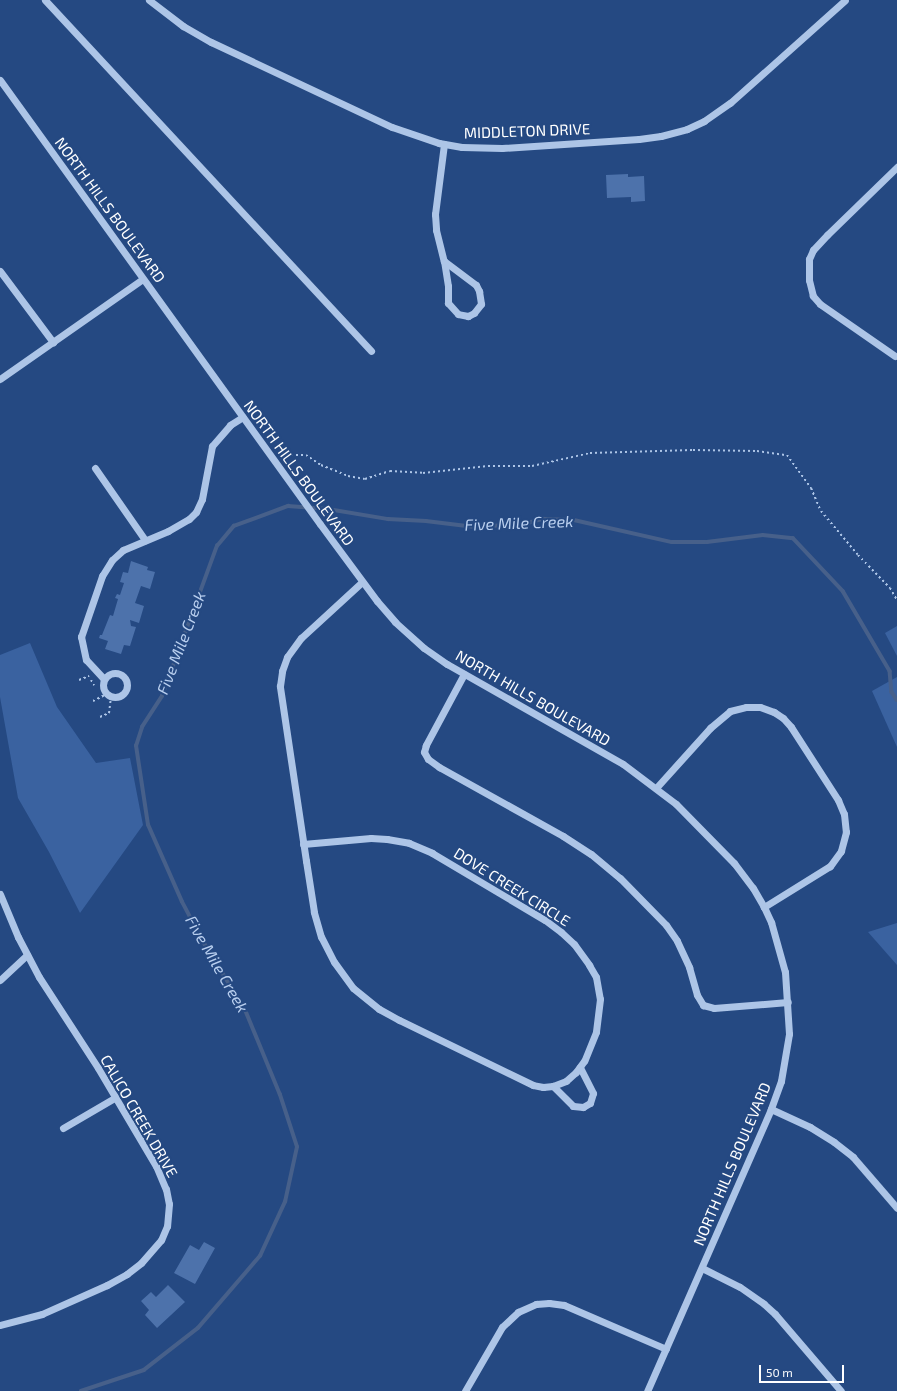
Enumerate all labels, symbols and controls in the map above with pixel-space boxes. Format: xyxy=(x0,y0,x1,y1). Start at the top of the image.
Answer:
street label: MIDDLETON DRIVE xyxy=(464,120,590,142)
street label: NORTH HILLS BOULEVARD xyxy=(51,134,169,286)
street label: NORTH HILLS BOULEVARD xyxy=(240,397,358,549)
water label: Five Mile Creek xyxy=(464,512,574,534)
water label: Five Mile Creek xyxy=(153,589,209,697)
street label: NORTH HILLS BOULEVARD xyxy=(452,646,614,750)
street label: DOVE CREEK CIRCLE xyxy=(450,844,574,930)
water label: Five Mile Creek xyxy=(181,912,253,1016)
street label: CALICO CREEK DRIVE xyxy=(97,1051,181,1181)
street label: NORTH HILLS BOULEVARD xyxy=(689,1080,775,1248)
scale bar xyxy=(761,1357,846,1383)
text: 50 m xyxy=(766,1365,793,1379)

